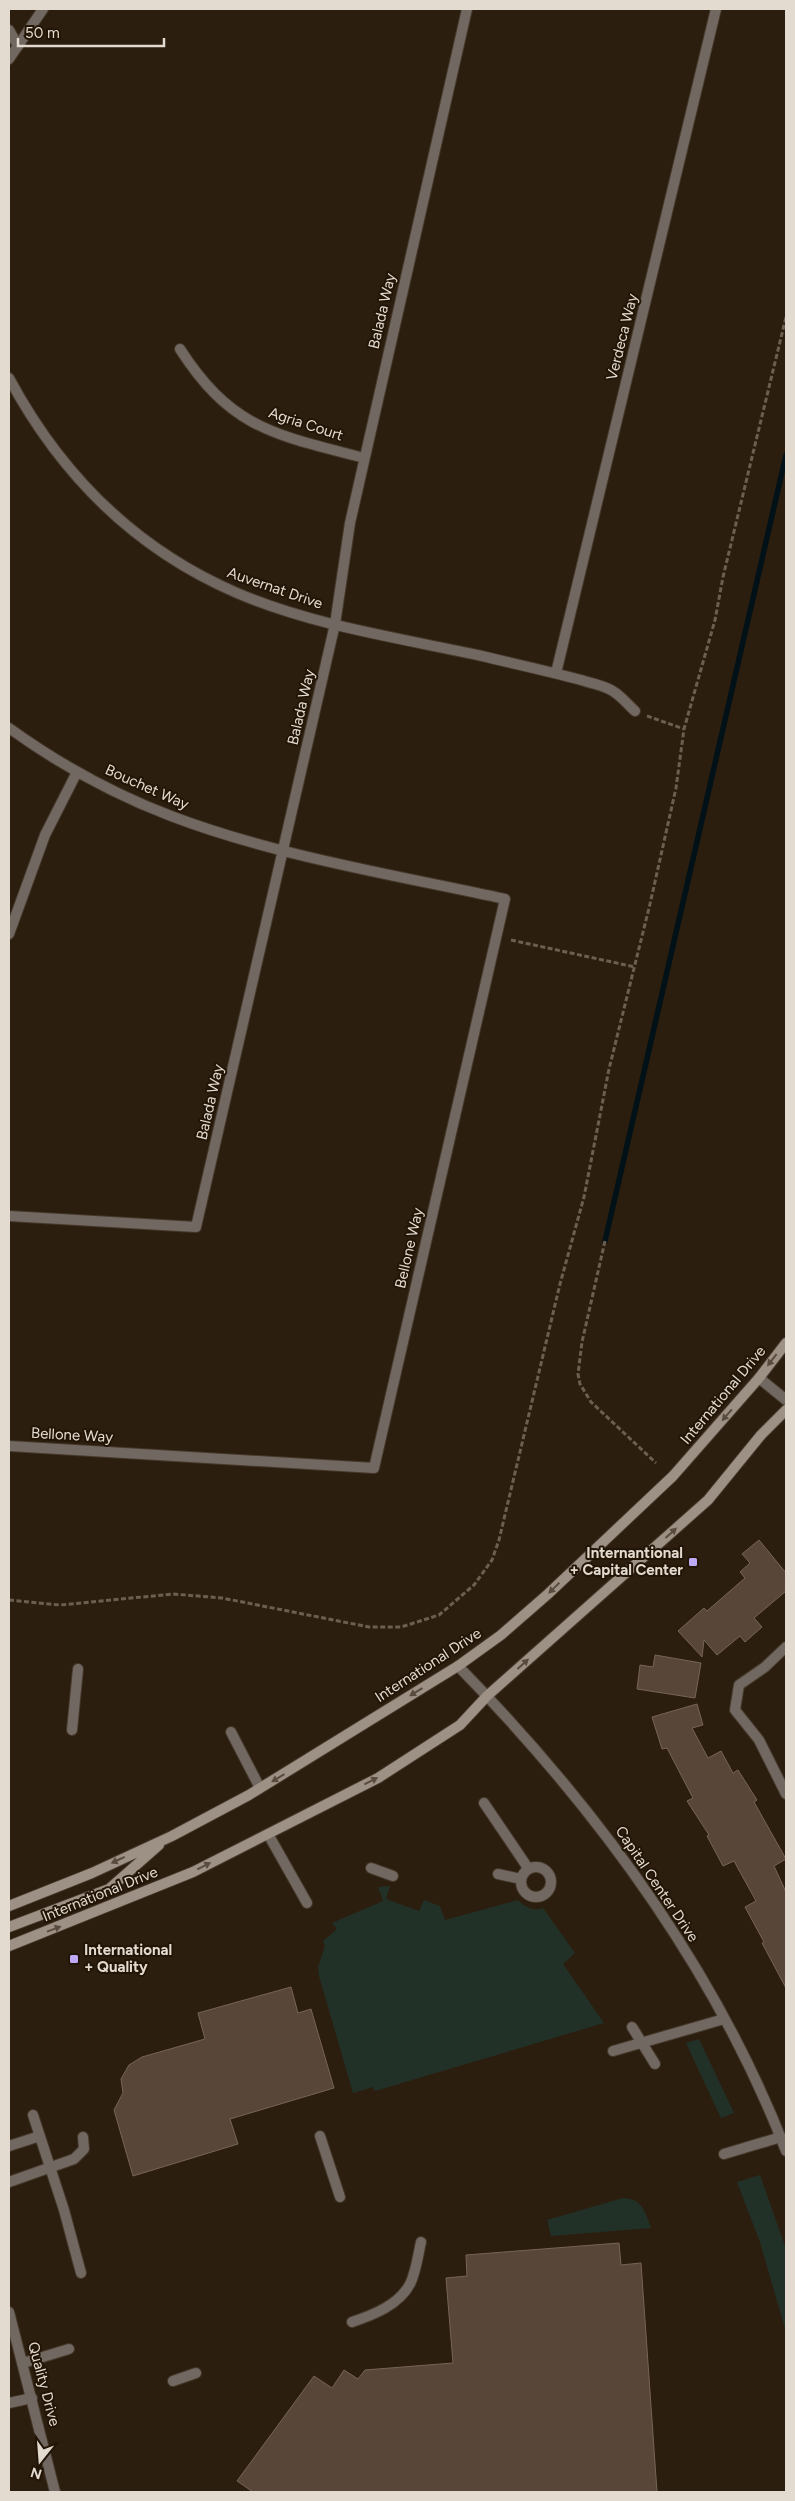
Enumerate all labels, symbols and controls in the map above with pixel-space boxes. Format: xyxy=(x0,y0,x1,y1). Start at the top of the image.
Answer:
scale bar xyxy=(18,15,164,47)
text: 50 m xyxy=(25,24,60,42)
street label: Balada Way xyxy=(365,271,399,351)
street label: Verdeca Way xyxy=(603,292,641,382)
street label: Agria Court xyxy=(266,403,346,445)
street label: Auvernat Drive xyxy=(225,563,325,613)
street label: Balada Way xyxy=(284,667,318,747)
street label: Bouchet Way xyxy=(102,761,192,813)
street label: Balada Way xyxy=(193,1062,227,1142)
street label: Bellone Way xyxy=(391,1206,427,1290)
street label: International Drive xyxy=(677,1342,769,1448)
one-way arrow xyxy=(767,1354,778,1367)
one-way arrow xyxy=(721,1408,732,1421)
street label: Bellone Way xyxy=(31,1424,114,1446)
one-way arrow xyxy=(665,1527,677,1539)
place label: Internantional + Capital Center xyxy=(569,1544,683,1579)
marker: Internantional + Capital Center xyxy=(687,1556,699,1568)
one-way arrow xyxy=(548,1582,560,1594)
street label: International Drive xyxy=(372,1624,484,1706)
one-way arrow xyxy=(517,1658,529,1670)
one-way arrow xyxy=(409,1687,422,1696)
one-way arrow xyxy=(272,1773,285,1782)
one-way arrow xyxy=(364,1777,378,1785)
street label: Capital Center Drive xyxy=(612,1823,702,1945)
one-way arrow xyxy=(111,1857,125,1865)
one-way arrow xyxy=(197,1862,212,1870)
street label: International Drive xyxy=(40,1863,160,1925)
one-way arrow xyxy=(47,1925,62,1932)
place label: International + Quality xyxy=(84,1941,172,1976)
marker: International + Quality xyxy=(68,1953,80,1965)
street label: Quality Drive xyxy=(24,2340,64,2428)
north arrow xyxy=(15,2436,65,2486)
text: N xyxy=(29,2463,44,2483)

